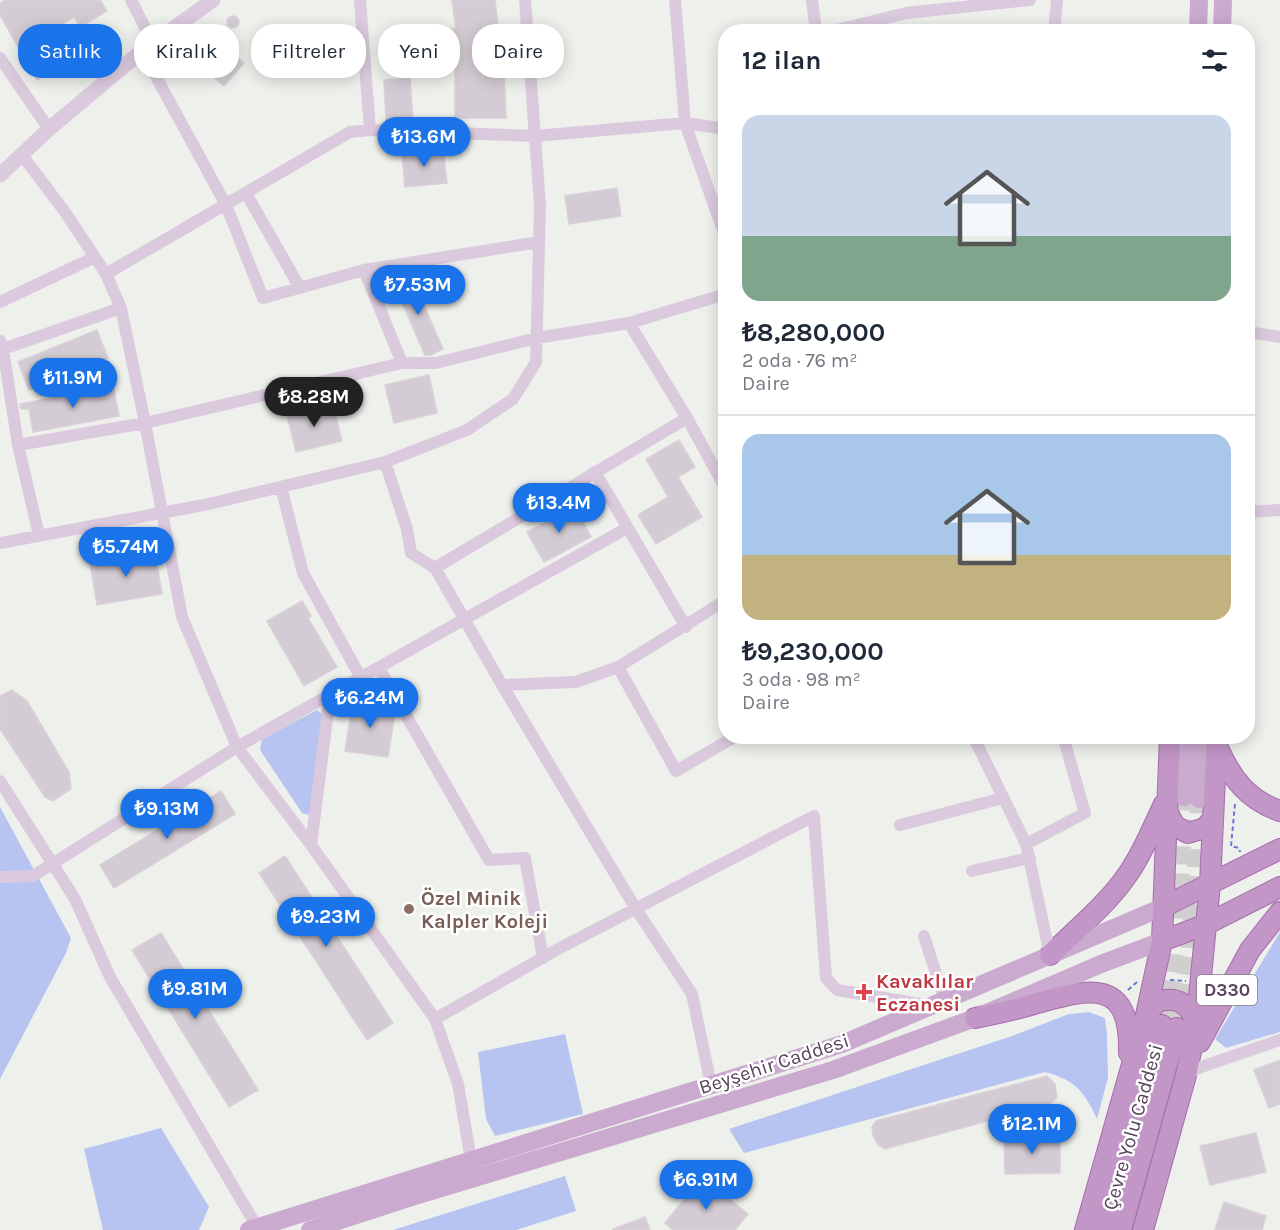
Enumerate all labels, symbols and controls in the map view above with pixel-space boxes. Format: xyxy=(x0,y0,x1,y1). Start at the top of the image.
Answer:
chip: Satılık xyxy=(18,24,122,78)
chip: Kiralık xyxy=(134,24,239,78)
chip: Filtreler xyxy=(251,24,366,78)
chip: Yeni xyxy=(378,24,460,78)
chip: Daire xyxy=(472,24,564,78)
icon: filters xyxy=(1198,44,1231,77)
text: 12 ilan xyxy=(742,45,821,76)
pin: ₺13.6M xyxy=(375,117,473,168)
text: ₺13.6M xyxy=(392,125,456,148)
icon: home xyxy=(933,154,1041,262)
pin: ₺7.53M xyxy=(369,265,467,316)
text: ₺7.53M xyxy=(384,273,452,296)
text: ₺8,280,000 xyxy=(742,317,885,348)
text: 2 oda · 76 m² xyxy=(742,349,858,372)
pin: ₺11.9M xyxy=(24,358,122,409)
text: ₺11.9M xyxy=(43,366,103,389)
text: Daire xyxy=(742,372,790,395)
pin: ₺8.28M xyxy=(265,377,363,428)
text: ₺8.28M xyxy=(278,385,350,408)
icon: home xyxy=(933,473,1041,581)
pin: ₺13.4M xyxy=(510,483,608,534)
text: ₺13.4M xyxy=(527,491,591,514)
pin: ₺5.74M xyxy=(77,527,175,578)
text: ₺5.74M xyxy=(93,535,159,558)
text: ₺9,230,000 xyxy=(742,636,884,667)
text: 3 oda · 98 m² xyxy=(742,668,861,691)
pin: ₺6.24M xyxy=(321,678,419,729)
text: ₺6.24M xyxy=(335,686,405,709)
text: Daire xyxy=(742,691,790,714)
pin: ₺9.13M xyxy=(118,789,216,840)
text: ₺9.13M xyxy=(135,797,200,820)
place label: Özel Minik Kalpler Koleji xyxy=(421,887,548,933)
pin: ₺9.23M xyxy=(277,897,375,948)
marker: Özel Minik Kalpler Koleji xyxy=(402,902,416,916)
text: ₺9.23M xyxy=(291,905,361,928)
pin: ₺9.81M xyxy=(146,969,244,1020)
place label: Kavaklılar Eczanesi xyxy=(876,970,973,1016)
road number: D330 xyxy=(1197,975,1257,1005)
text: ₺9.81M xyxy=(162,977,228,1000)
marker: Kavaklılar Eczanesi xyxy=(857,985,871,999)
street label: Beyşehir Caddesi xyxy=(696,1029,852,1099)
street label: Çevre Yolu Caddesi xyxy=(1098,1041,1168,1213)
pin: ₺12.1M xyxy=(983,1104,1081,1155)
text: ₺12.1M xyxy=(1002,1112,1062,1135)
pin: ₺6.91M xyxy=(657,1160,755,1211)
text: ₺6.91M xyxy=(674,1168,738,1191)

